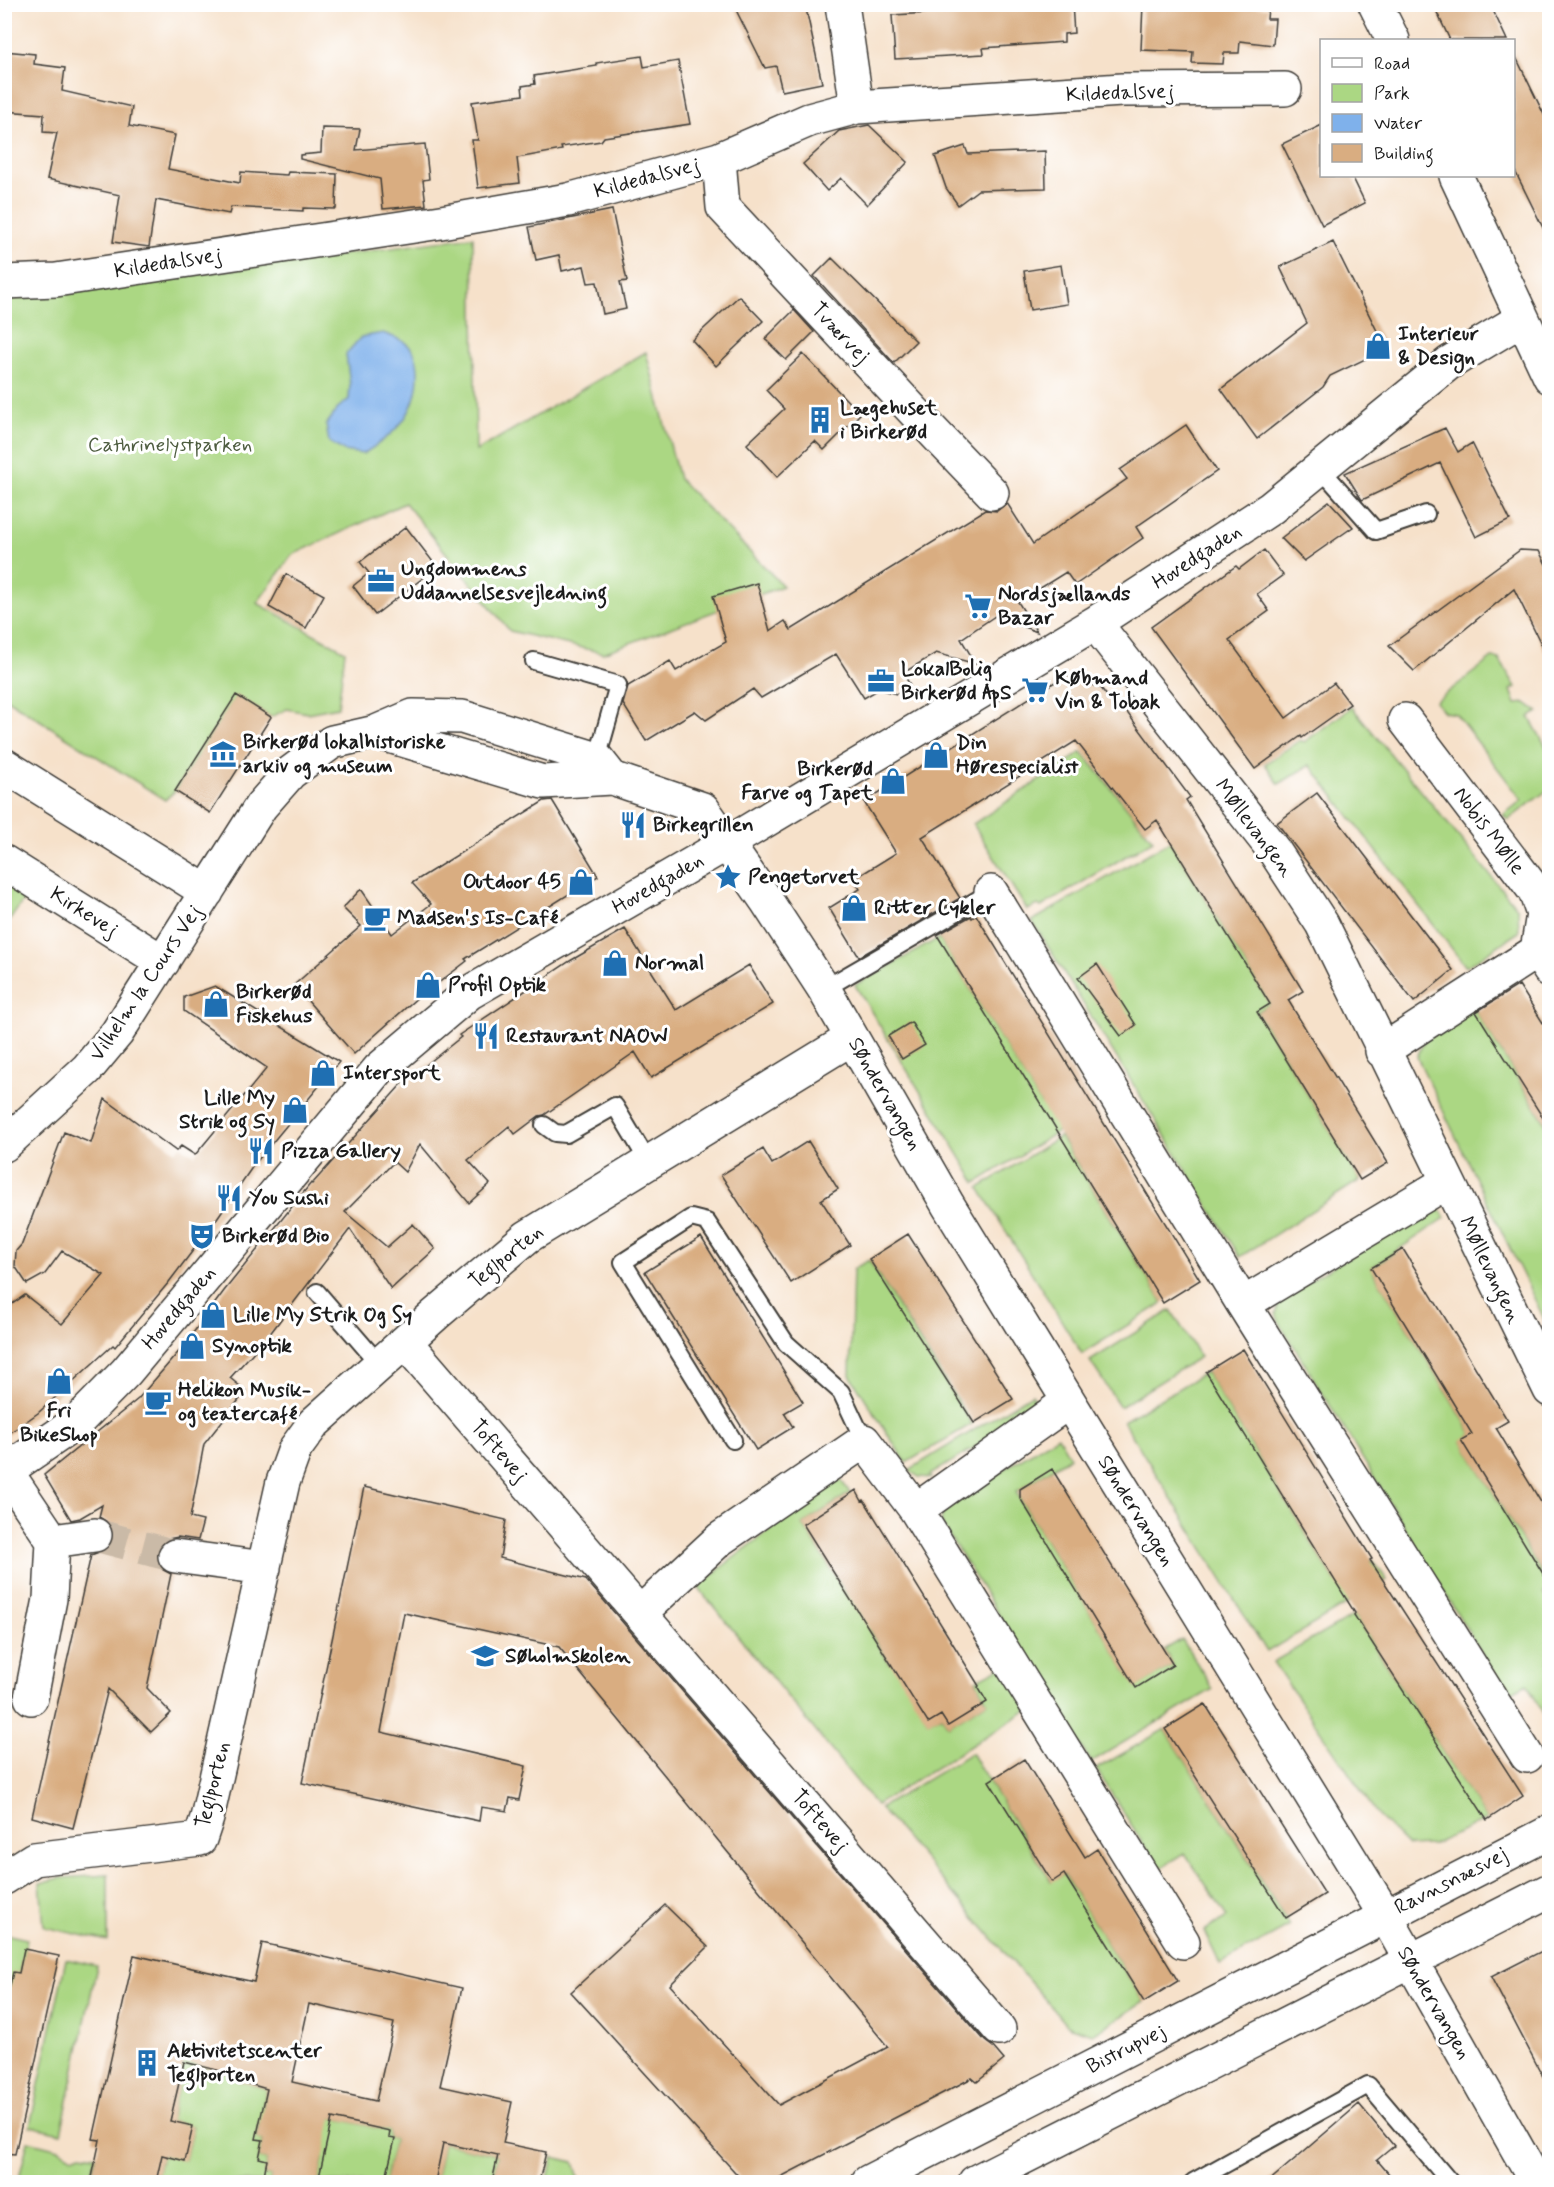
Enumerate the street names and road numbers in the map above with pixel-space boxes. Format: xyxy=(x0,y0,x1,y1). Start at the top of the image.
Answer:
street label: Kildedalsvej xyxy=(1065,77,1175,109)
street label: Kildedalsvej xyxy=(591,150,703,206)
street label: Kildedalsvej xyxy=(112,241,224,285)
street label: Tværvej xyxy=(804,296,876,370)
street label: Hovedgaden xyxy=(1147,518,1248,598)
street label: Møllevangen xyxy=(1206,773,1300,884)
street label: Nobis Mølle xyxy=(1447,781,1531,881)
street label: Hovedgaden xyxy=(607,846,710,923)
street label: Kirkevej xyxy=(45,880,123,944)
street label: Vilhelm la Cours Vej xyxy=(83,899,209,1067)
street label: Søndervangen xyxy=(840,1032,929,1156)
street label: Møllevangen xyxy=(1450,1212,1528,1330)
street label: Teglporten xyxy=(463,1218,550,1297)
street label: Hovedgaden xyxy=(136,1260,224,1357)
street label: Toftevej xyxy=(464,1413,534,1489)
street label: Søndervangen xyxy=(1090,1450,1181,1573)
street label: Teglporten xyxy=(189,1739,239,1832)
street label: Toftevej xyxy=(785,1783,855,1859)
street label: Ravnsnæsvej xyxy=(1390,1840,1512,1922)
street label: Søndervangen xyxy=(1389,1941,1478,2065)
street label: Bistrupvej xyxy=(1082,2017,1170,2081)

